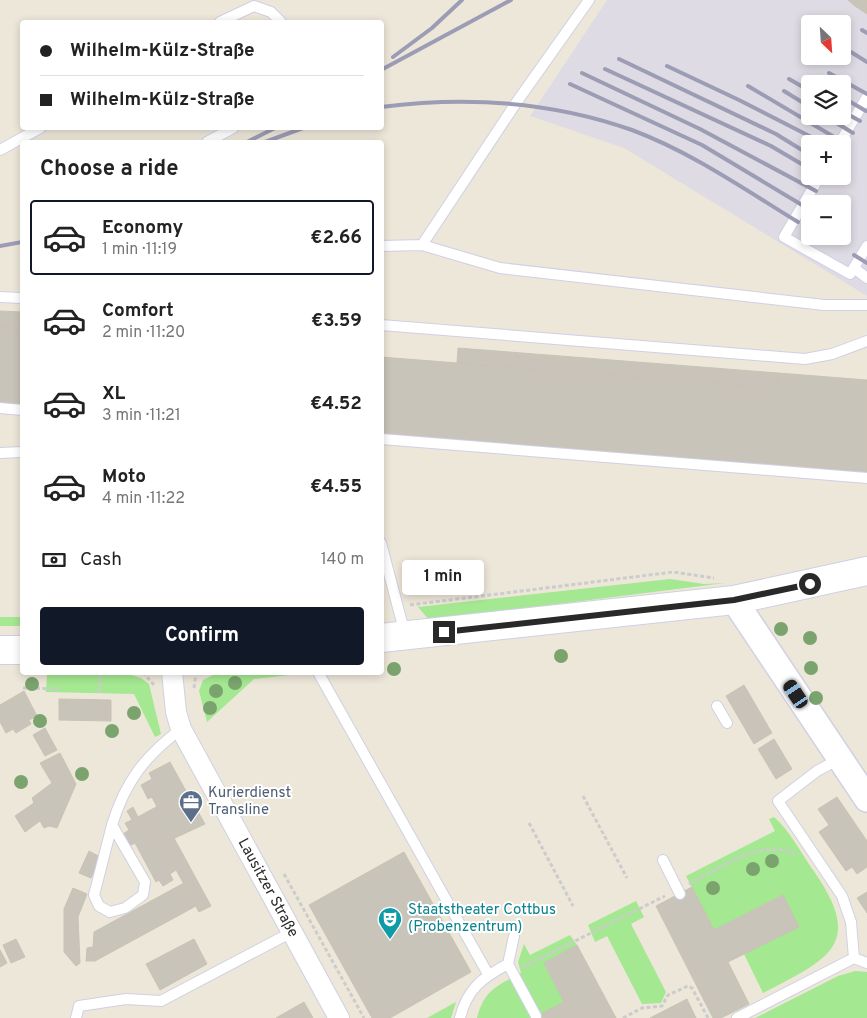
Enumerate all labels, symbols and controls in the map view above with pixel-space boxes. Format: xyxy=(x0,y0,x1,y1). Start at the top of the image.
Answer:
north arrow xyxy=(801,15,851,65)
map controls xyxy=(801,15,851,245)
text: Wilhelm-Külz-Straße xyxy=(70,39,255,63)
button: layers xyxy=(801,75,851,125)
text: Wilhelm-Külz-Straße xyxy=(70,88,255,112)
button: + xyxy=(801,135,851,185)
text: Choose a ride xyxy=(40,156,178,183)
button: − xyxy=(801,195,851,245)
icon: car xyxy=(42,215,87,260)
text: Economy xyxy=(102,216,183,240)
text: €2.66 xyxy=(310,226,362,250)
text: 1 min · 11:19 xyxy=(102,240,177,260)
icon: car xyxy=(42,298,87,343)
text: Comfort xyxy=(102,299,174,323)
text: €3.59 xyxy=(311,309,362,333)
text: 2 min · 11:20 xyxy=(102,323,185,343)
icon: car xyxy=(42,381,87,426)
text: XL xyxy=(102,382,125,406)
text: €4.52 xyxy=(310,392,362,416)
text: 3 min · 11:21 xyxy=(102,406,181,426)
icon: car xyxy=(42,464,87,509)
text: Moto xyxy=(102,465,146,489)
text: €4.55 xyxy=(310,475,362,499)
text: 4 min · 11:22 xyxy=(102,489,185,509)
icon: cash xyxy=(40,546,68,574)
text: Cash xyxy=(80,548,122,572)
text: 140 m xyxy=(321,550,364,570)
callout: 1 min xyxy=(403,560,485,594)
text: 1 min xyxy=(424,567,462,587)
route start xyxy=(799,573,821,595)
button: Confirm xyxy=(40,607,364,665)
route end xyxy=(433,621,455,643)
car xyxy=(781,677,810,711)
place label: Kurierdienst Transline xyxy=(208,784,291,820)
office icon: Kurierdienst Transline xyxy=(178,789,204,823)
street label: Lausitzer Straße xyxy=(233,835,303,941)
place label: Staatstheater Cottbus (Probenzentrum) xyxy=(408,901,556,937)
theatre icon: Staatstheater Cottbus (Probenzentrum) xyxy=(377,906,403,940)

